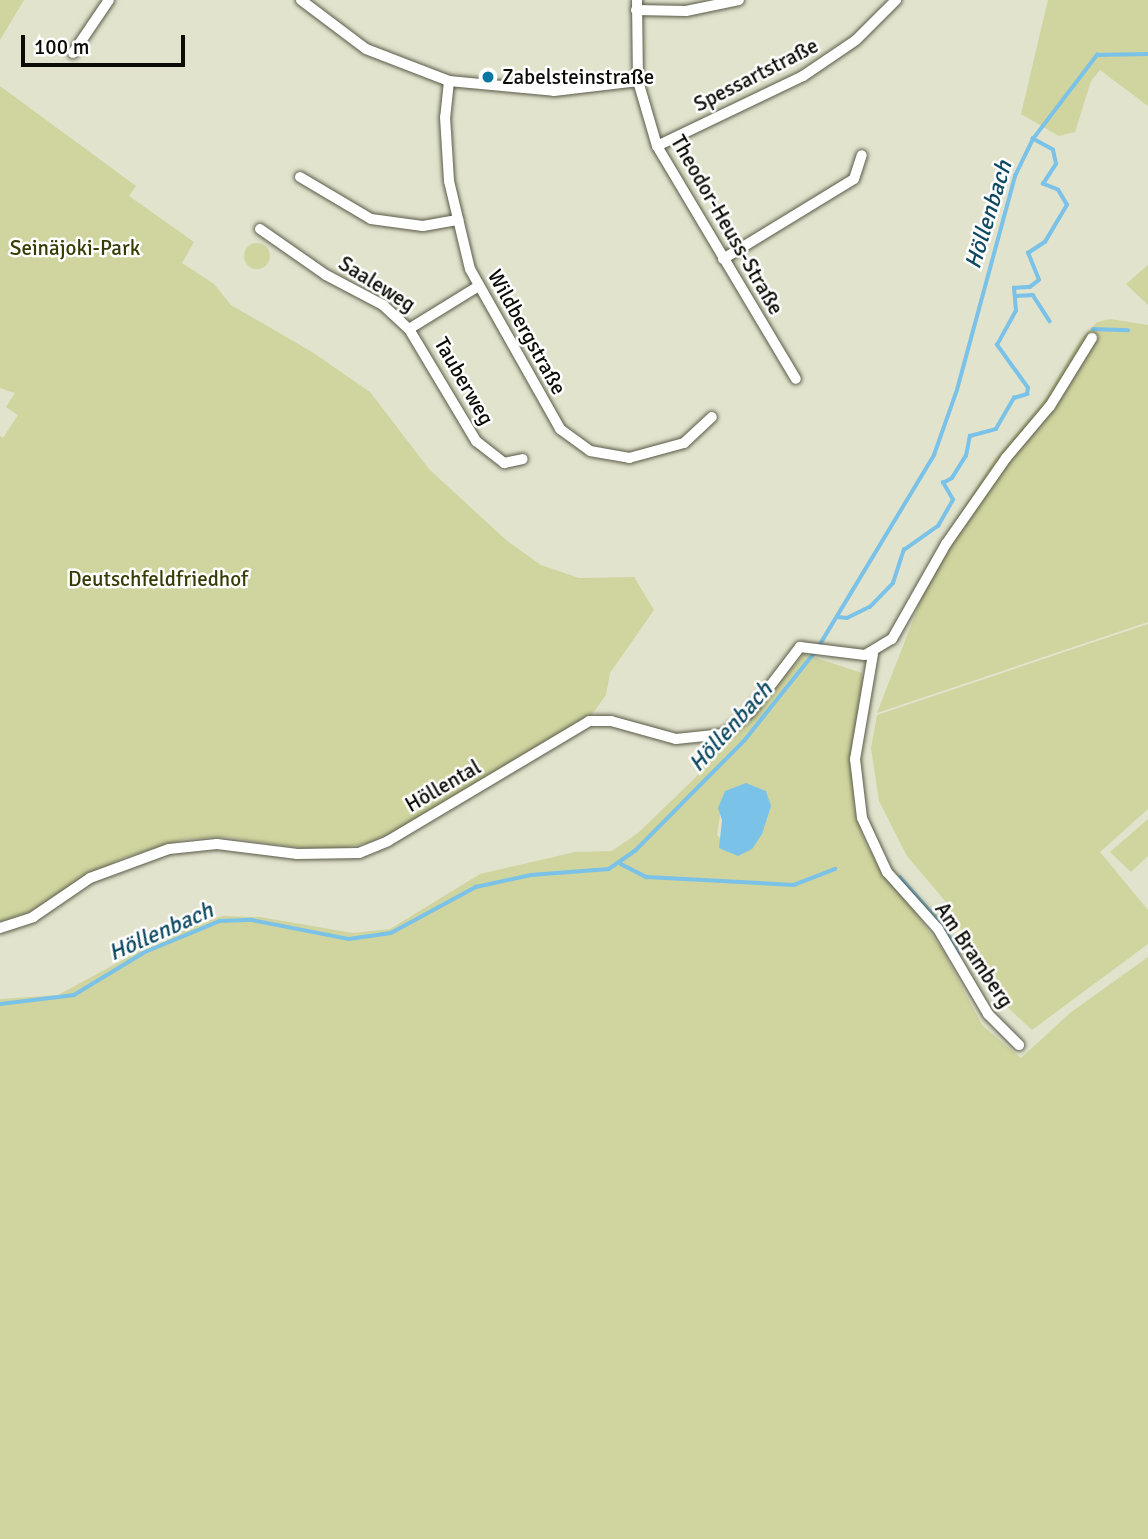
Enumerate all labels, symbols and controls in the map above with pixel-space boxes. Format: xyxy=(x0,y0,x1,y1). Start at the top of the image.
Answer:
scale bar xyxy=(24,21,189,65)
street label: Spessartstraße xyxy=(690,33,822,117)
text: 100 m xyxy=(34,34,89,60)
place label: Zabelsteinstraße xyxy=(502,64,654,90)
marker: Zabelsteinstraße xyxy=(480,69,496,85)
street label: Theodor-Heuss-Straße xyxy=(665,131,789,319)
water label: Höllenbach xyxy=(959,158,1019,272)
park label: Seinäjoki-Park xyxy=(10,235,140,261)
street label: Saaleweg xyxy=(334,251,420,317)
street label: Wildbergstraße xyxy=(482,265,572,399)
street label: Tauberweg xyxy=(429,333,499,429)
park label: Deutschfeldfriedhof xyxy=(68,566,248,592)
water label: Höllenbach xyxy=(683,676,779,778)
street label: Höllental xyxy=(401,754,485,818)
water label: Höllenbach xyxy=(104,897,218,967)
street label: Am Bramberg xyxy=(930,897,1018,1013)

